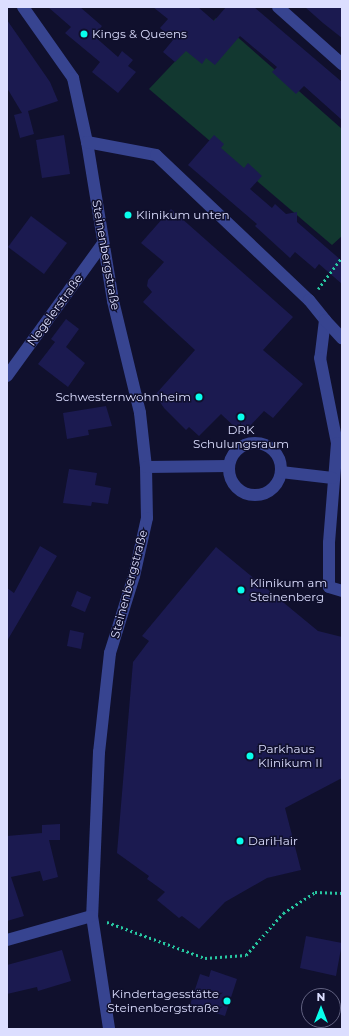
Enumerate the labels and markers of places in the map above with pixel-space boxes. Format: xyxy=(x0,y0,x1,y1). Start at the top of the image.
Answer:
place label: Kings & Queens xyxy=(92,27,187,41)
marker: Kings & Queens xyxy=(79,29,89,39)
place label: Klinikum unten xyxy=(136,208,230,222)
marker: Klinikum unten xyxy=(123,210,133,220)
place label: Schwesternwohnheim xyxy=(55,390,191,404)
marker: Schwesternwohnheim xyxy=(194,392,204,402)
marker: DRK Schulungsraum xyxy=(236,412,246,422)
place label: DRK Schulungsraum xyxy=(193,423,289,451)
place label: Klinikum am Steinenberg xyxy=(250,576,327,604)
marker: Klinikum am Steinenberg xyxy=(235,584,247,596)
place label: Parkhaus Klinikum II xyxy=(258,742,323,770)
marker: Parkhaus Klinikum II xyxy=(245,751,255,761)
place label: DariHair xyxy=(248,834,298,848)
marker: DariHair xyxy=(235,836,245,846)
place label: Kindertagesstätte Steinenbergstraße xyxy=(107,987,219,1015)
marker: Kindertagesstätte Steinenbergstraße xyxy=(222,996,232,1006)

